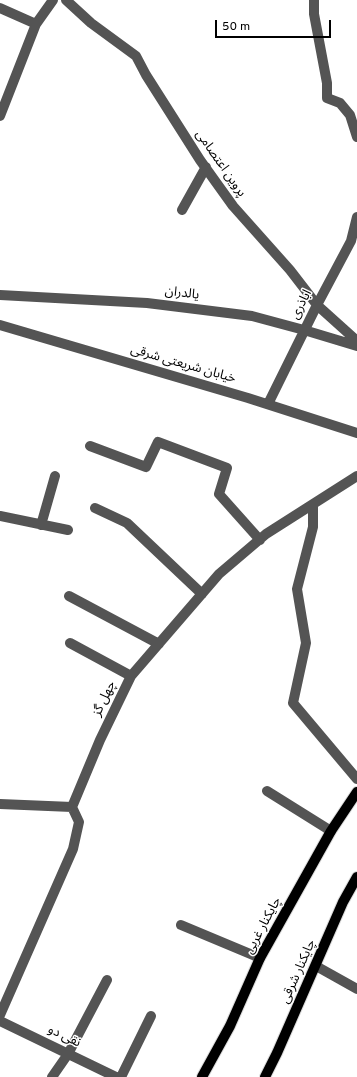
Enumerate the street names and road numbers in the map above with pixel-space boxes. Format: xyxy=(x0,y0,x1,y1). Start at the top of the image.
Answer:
street label: پروین اعتصامی xyxy=(191,127,249,201)
street label: یالدران xyxy=(164,284,200,304)
street label: اباذری xyxy=(288,288,316,322)
street label: خیابان شریعتی شرقی xyxy=(128,342,238,388)
street label: چهل گز xyxy=(90,679,120,719)
street label: چایکنار غربی xyxy=(242,895,286,957)
street label: چایکنار شرقی xyxy=(278,938,320,1006)
street label: نقی دو xyxy=(45,1022,83,1052)

